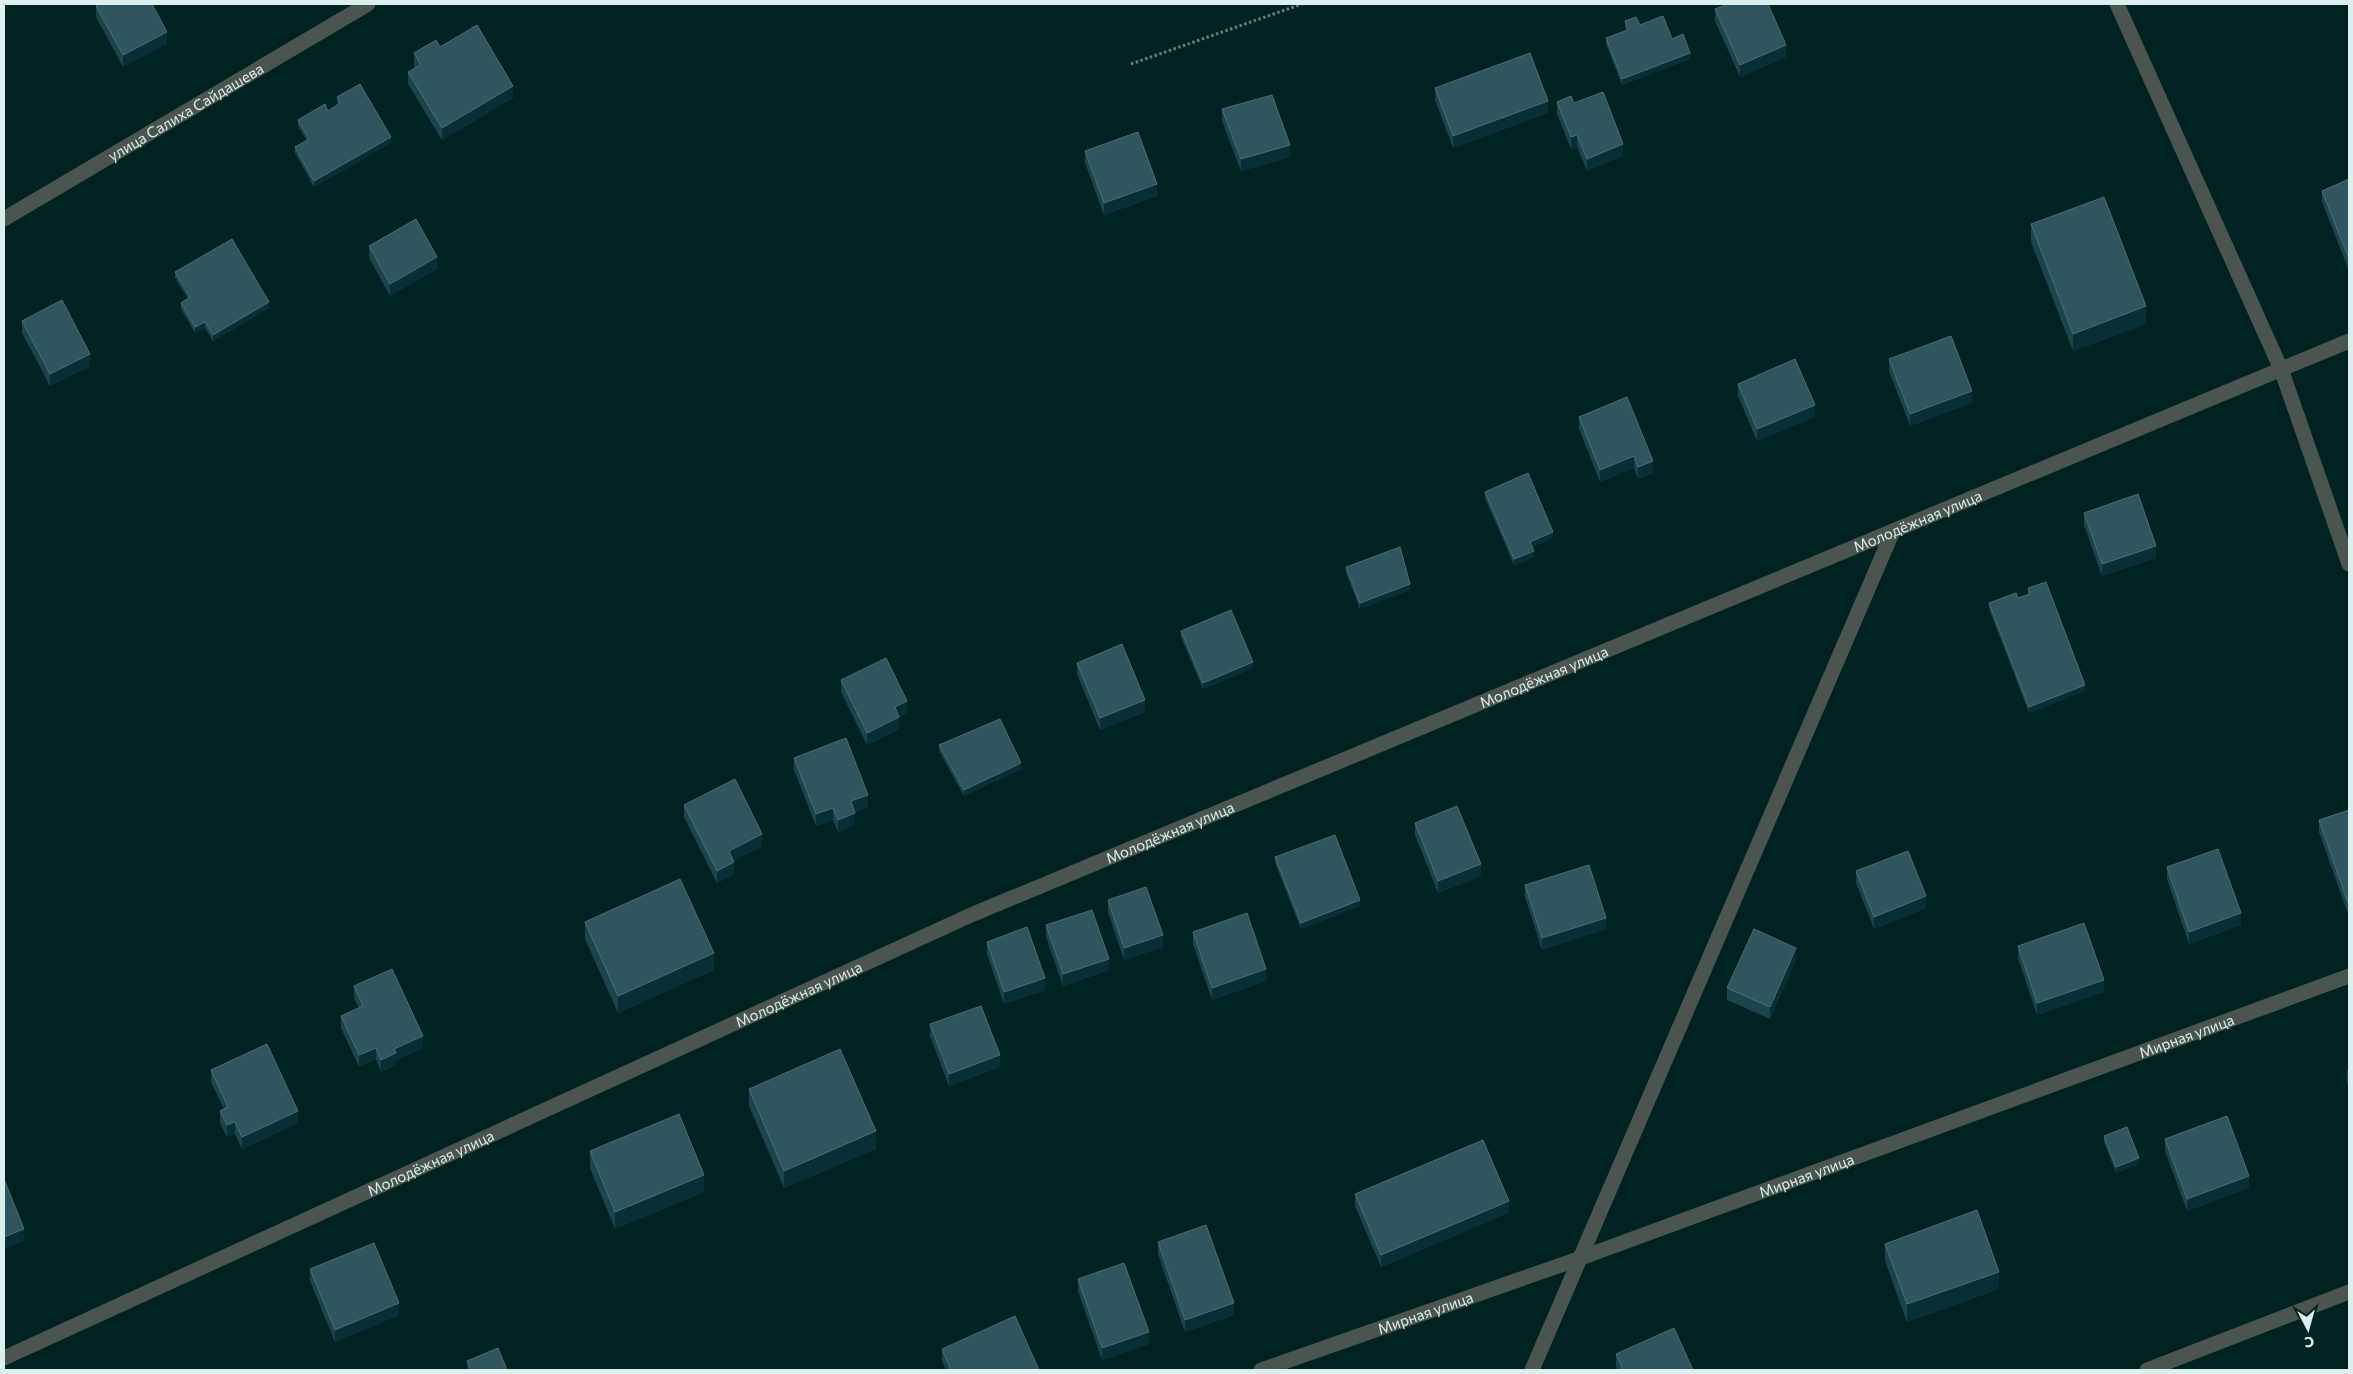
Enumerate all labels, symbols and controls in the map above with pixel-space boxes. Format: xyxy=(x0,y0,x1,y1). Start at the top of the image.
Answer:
street label: улица Салиха Сайдашева xyxy=(105,59,267,165)
street label: Молодёжная улица xyxy=(1851,486,1984,555)
street label: Молодёжная улица xyxy=(1477,642,1611,711)
street label: Молодёжная улица xyxy=(1103,797,1237,867)
street label: Молодёжная улица xyxy=(732,957,865,1031)
street label: Мирная улица xyxy=(2136,1010,2236,1061)
street label: Молодёжная улица xyxy=(364,1126,497,1199)
street label: Мирная улица xyxy=(1756,1150,1856,1201)
street label: Мирная улица xyxy=(1375,1287,1475,1338)
north arrow xyxy=(2283,1304,2333,1354)
text: С xyxy=(2304,1333,2315,1351)

